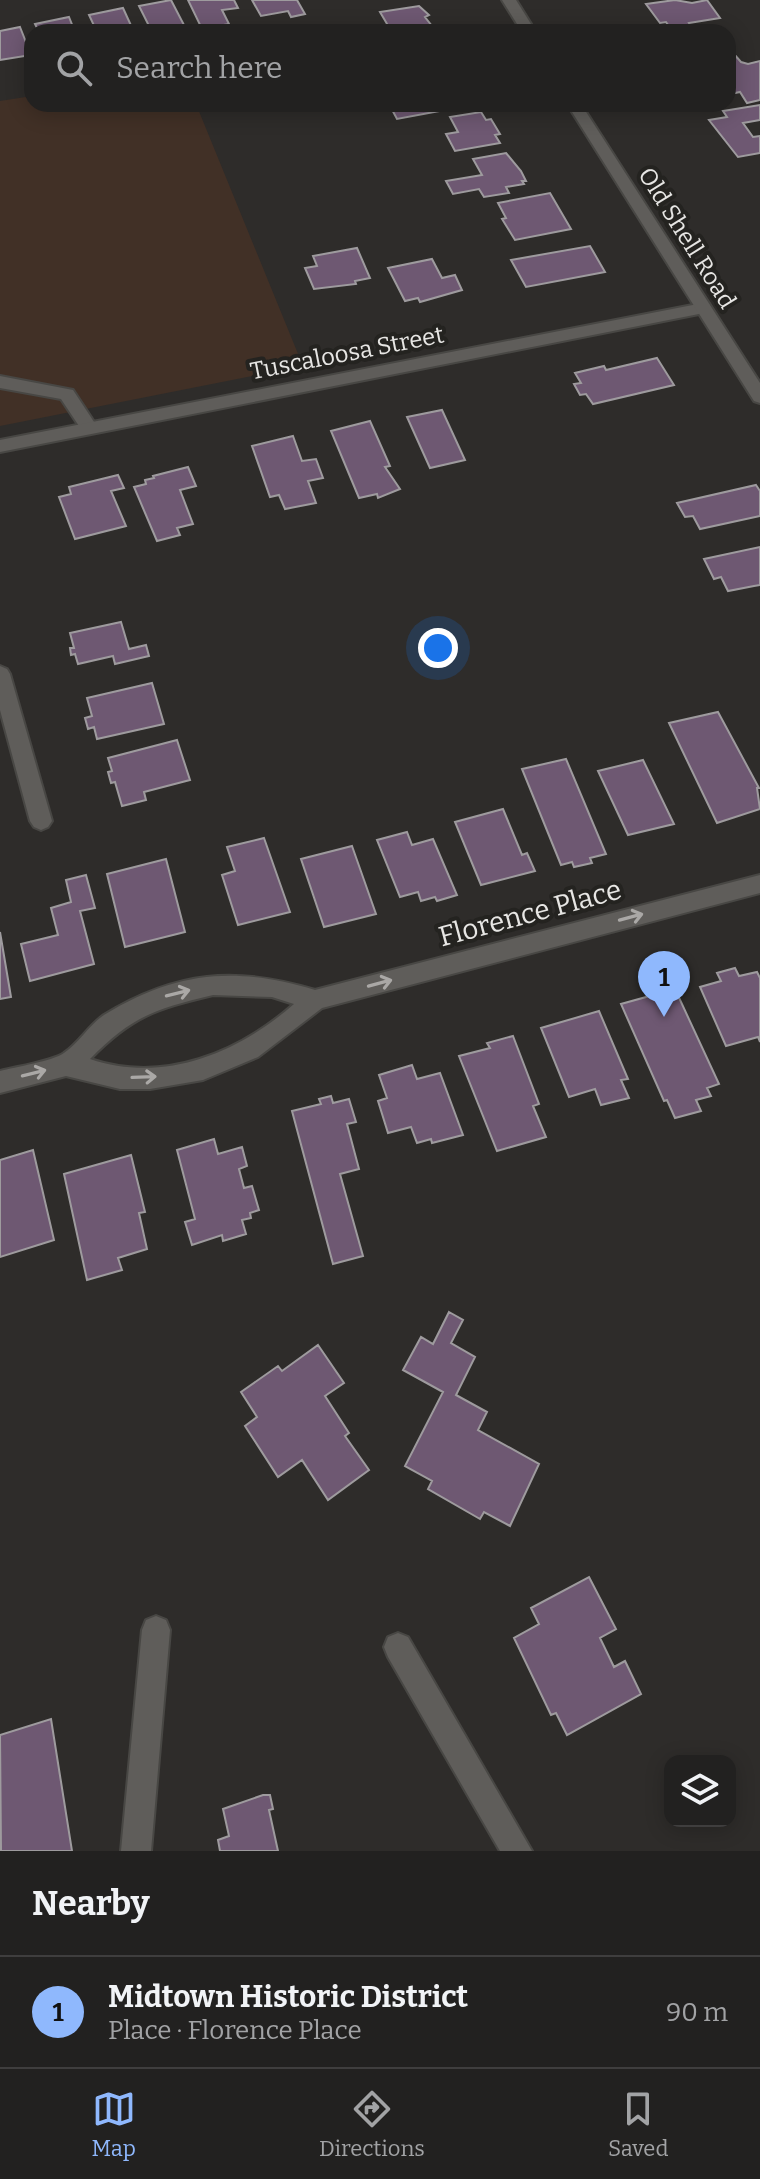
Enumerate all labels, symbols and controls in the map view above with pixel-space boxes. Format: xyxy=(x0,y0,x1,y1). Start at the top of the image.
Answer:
search box xyxy=(24,24,736,112)
icon: search xyxy=(52,46,96,90)
text: Search here xyxy=(116,50,283,86)
street label: Old Shell Road xyxy=(632,162,742,314)
street label: Tuscaloosa Street xyxy=(248,320,446,385)
your location xyxy=(418,628,458,668)
street label: Florence Place xyxy=(435,873,625,953)
one-way arrow xyxy=(618,909,644,924)
pin: 1 xyxy=(638,951,690,1017)
one-way arrow xyxy=(366,975,392,990)
one-way arrow xyxy=(165,985,191,1000)
one-way arrow xyxy=(21,1065,46,1080)
one-way arrow xyxy=(130,1069,157,1085)
map controls xyxy=(664,1755,736,1827)
button: layers xyxy=(664,1755,736,1827)
text: Nearby xyxy=(32,1883,150,1924)
text: Midtown Historic District xyxy=(108,1979,468,2015)
text: 1 xyxy=(52,1997,64,2028)
text: 90 m xyxy=(666,1997,728,2028)
text: Place · Florence Place xyxy=(108,2015,362,2046)
tab: Map xyxy=(92,2087,136,2162)
tab: Directions xyxy=(319,2087,425,2162)
tab: Saved xyxy=(608,2087,668,2162)

